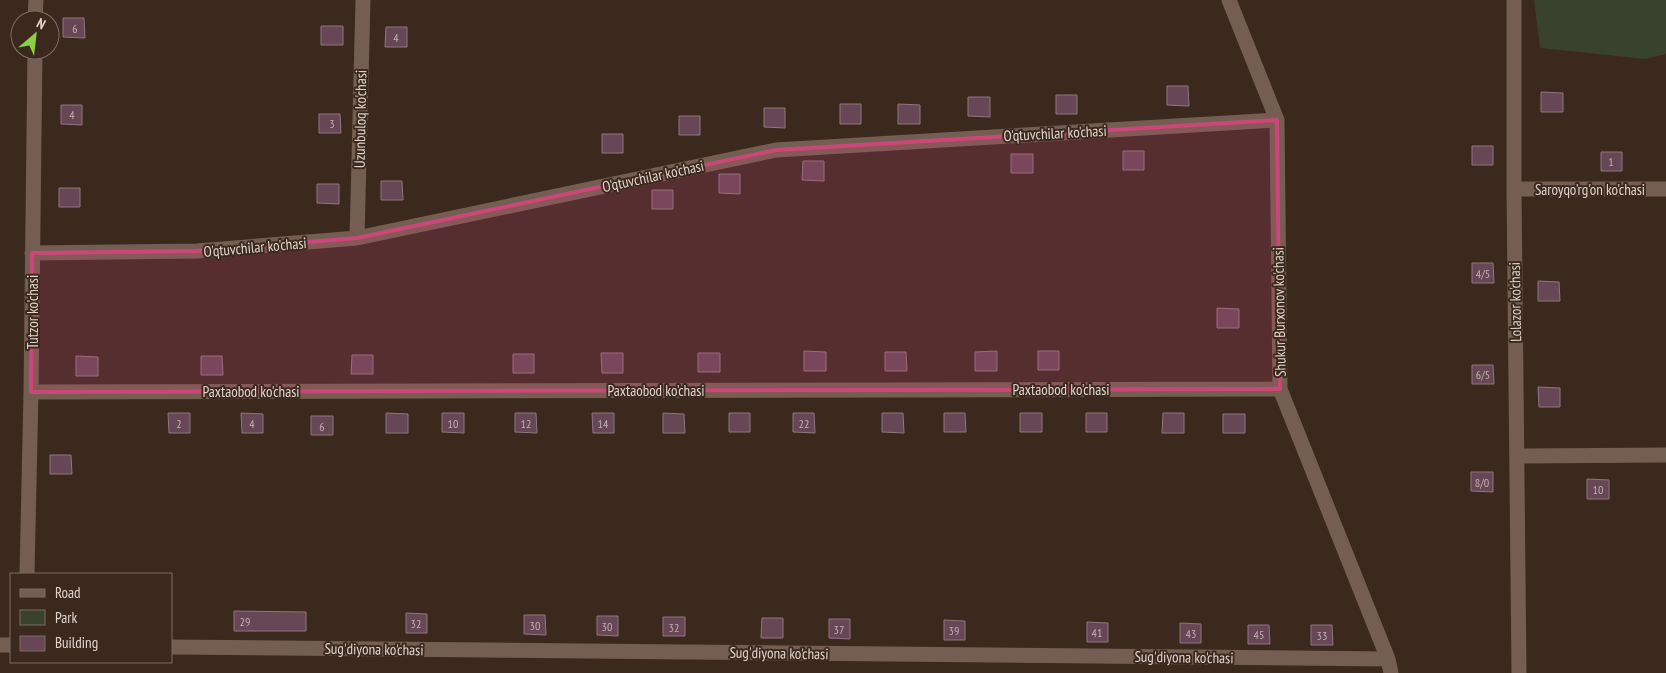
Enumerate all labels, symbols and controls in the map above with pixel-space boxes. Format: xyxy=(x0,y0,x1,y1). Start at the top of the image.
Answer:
north arrow xyxy=(10,10,60,60)
text: N xyxy=(34,14,49,33)
house number: 6 xyxy=(72,21,78,36)
house number: 4 xyxy=(393,30,399,45)
street label: Uzunbuloq ko'chasi xyxy=(350,70,370,168)
house number: 4 xyxy=(69,107,75,122)
house number: 3 xyxy=(329,116,335,131)
street label: O'qtuvchilar ko'chasi xyxy=(1003,121,1107,145)
house number: 1 xyxy=(1608,154,1614,169)
street label: O'qtuvchilar ko'chasi xyxy=(600,156,706,196)
street label: Saroyqo'rg'on ko'chasi xyxy=(1535,180,1645,199)
street label: O'qtuvchilar ko'chasi xyxy=(203,233,307,261)
street label: Shukur Burxonov ko'chasi xyxy=(1268,247,1290,377)
street label: Lolazor ko'chasi xyxy=(1505,262,1525,342)
house number: 4/5 xyxy=(1476,266,1490,281)
street label: Tutzor ko'chasi xyxy=(23,275,42,349)
house number: 6/5 xyxy=(1476,367,1490,382)
street label: Paxtaobod ko'chasi xyxy=(1012,380,1110,399)
street label: Paxtaobod ko'chasi xyxy=(607,381,705,400)
street label: Paxtaobod ko'chasi xyxy=(202,382,300,401)
house number: 2 xyxy=(176,416,182,431)
house number: 4 xyxy=(249,416,255,431)
house number: 10 xyxy=(448,416,458,431)
house number: 12 xyxy=(521,416,531,431)
house number: 14 xyxy=(598,416,609,431)
house number: 22 xyxy=(799,416,809,431)
house number: 6 xyxy=(319,419,325,434)
house number: 8/0 xyxy=(1475,475,1489,490)
house number: 10 xyxy=(1593,482,1603,497)
legend xyxy=(10,573,172,663)
text: Road xyxy=(55,583,81,602)
text: Park xyxy=(55,608,77,627)
house number: 29 xyxy=(240,614,250,629)
house number: 32 xyxy=(411,616,421,631)
house number: 30 xyxy=(530,618,540,633)
house number: 30 xyxy=(602,619,612,634)
house number: 32 xyxy=(669,620,679,635)
house number: 37 xyxy=(834,622,844,637)
house number: 39 xyxy=(949,623,959,638)
house number: 41 xyxy=(1092,625,1102,640)
house number: 43 xyxy=(1186,626,1196,641)
house number: 45 xyxy=(1254,627,1264,642)
house number: 33 xyxy=(1317,628,1327,643)
text: Building xyxy=(55,633,98,652)
street label: Sug'diyona ko'chasi xyxy=(324,639,424,659)
street label: Sug'diyona ko'chasi xyxy=(729,643,829,663)
street label: Sug'diyona ko'chasi xyxy=(1134,647,1234,667)

